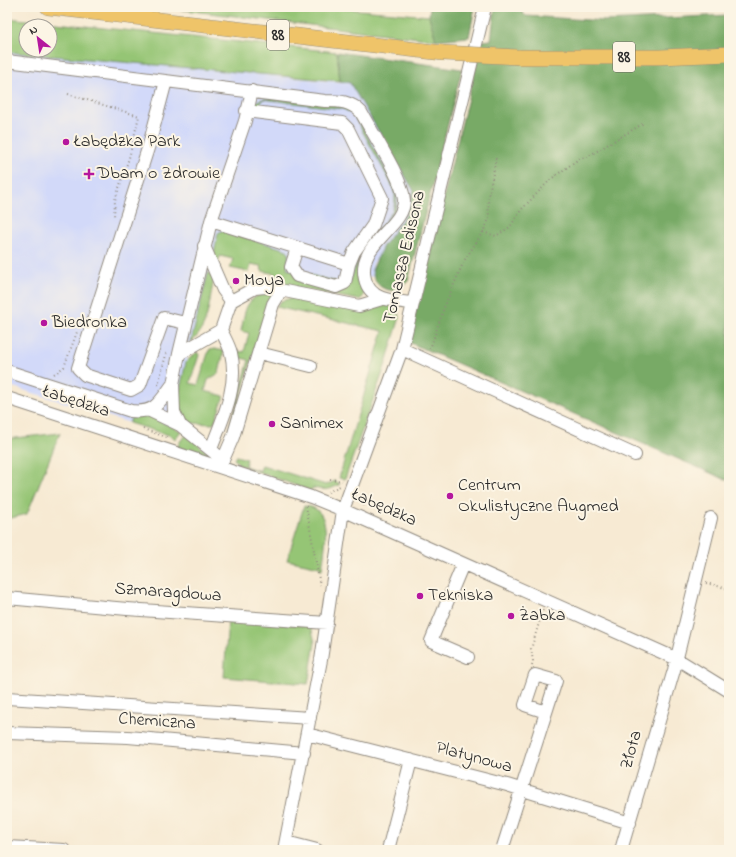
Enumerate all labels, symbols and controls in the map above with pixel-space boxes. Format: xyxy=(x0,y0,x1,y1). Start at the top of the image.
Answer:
north arrow xyxy=(18,18,58,58)
road number: 88 xyxy=(267,20,289,50)
text: N xyxy=(26,21,41,39)
road number: 88 xyxy=(613,42,635,72)
place label: Łabędzka Park xyxy=(73,129,180,155)
marker: Łabędzka Park xyxy=(61,137,71,147)
place label: Dbam o Zdrowie xyxy=(96,161,221,187)
marker: Dbam o Zdrowie xyxy=(84,169,94,179)
street label: Tomasza Edisona xyxy=(377,188,433,326)
place label: Moya xyxy=(244,268,284,294)
marker: Moya xyxy=(231,276,241,286)
place label: Biedronka xyxy=(51,310,127,336)
marker: Biedronka xyxy=(39,318,49,328)
street label: Łabędzka xyxy=(38,379,113,425)
place label: Sanimex xyxy=(280,411,344,437)
marker: Sanimex xyxy=(267,419,277,429)
place label: Centrum Okulistyczne Augmed xyxy=(458,473,619,521)
street label: Łabędzka xyxy=(346,482,421,534)
marker: Centrum Okulistyczne Augmed xyxy=(445,491,455,501)
street label: Szmaragdowa xyxy=(114,576,222,611)
place label: Tekniska xyxy=(428,583,493,609)
marker: Tekniska xyxy=(415,591,425,601)
place label: Żabka xyxy=(519,603,566,629)
marker: Żabka xyxy=(506,611,516,621)
street label: Chemiczna xyxy=(117,706,197,738)
street label: Złota xyxy=(614,727,650,773)
street label: Platynowa xyxy=(433,735,515,781)

